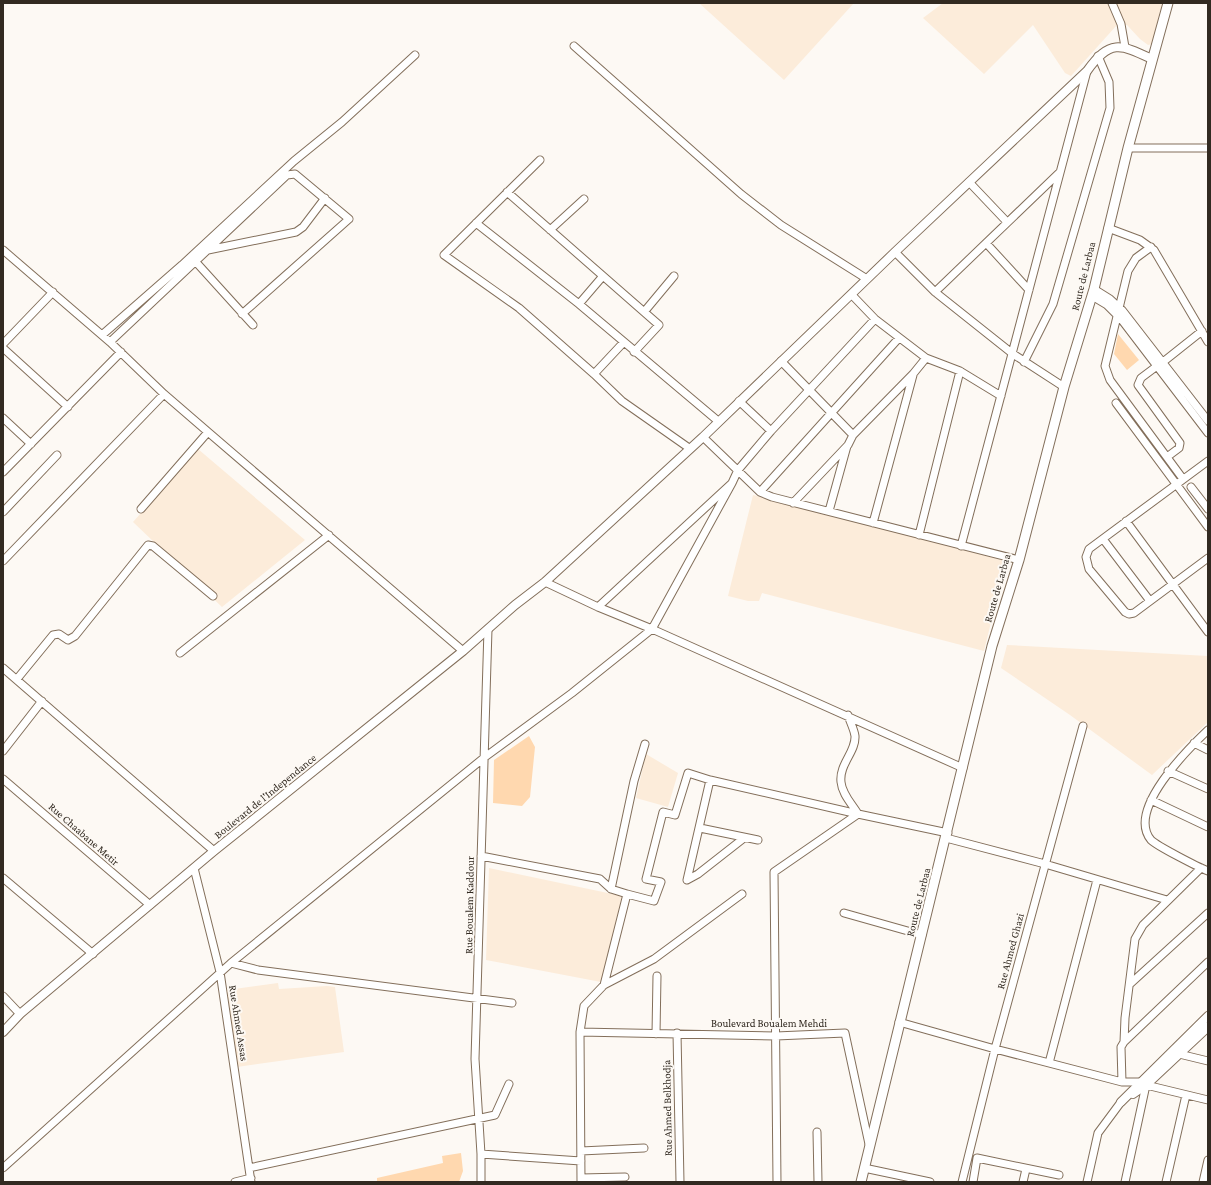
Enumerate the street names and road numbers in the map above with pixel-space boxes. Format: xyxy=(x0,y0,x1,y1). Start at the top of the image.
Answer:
street label: Route de Larbaa xyxy=(1069,240,1097,312)
street label: Route de Larbaa xyxy=(981,552,1013,624)
street label: Boulevard de l'Independance xyxy=(212,751,319,841)
street label: Rue Chaabane Metir xyxy=(46,800,122,868)
street label: Rue Boualem Kaddour xyxy=(462,856,476,954)
street label: Route de Larbaa xyxy=(904,866,932,938)
street label: Rue Ahmed Ghazi xyxy=(994,912,1026,990)
street label: Rue Ahmed Assas xyxy=(227,984,251,1062)
street label: Boulevard Boualem Mehdi xyxy=(711,1017,827,1029)
street label: Rue Ahmed Belkhodja xyxy=(660,1060,675,1156)

